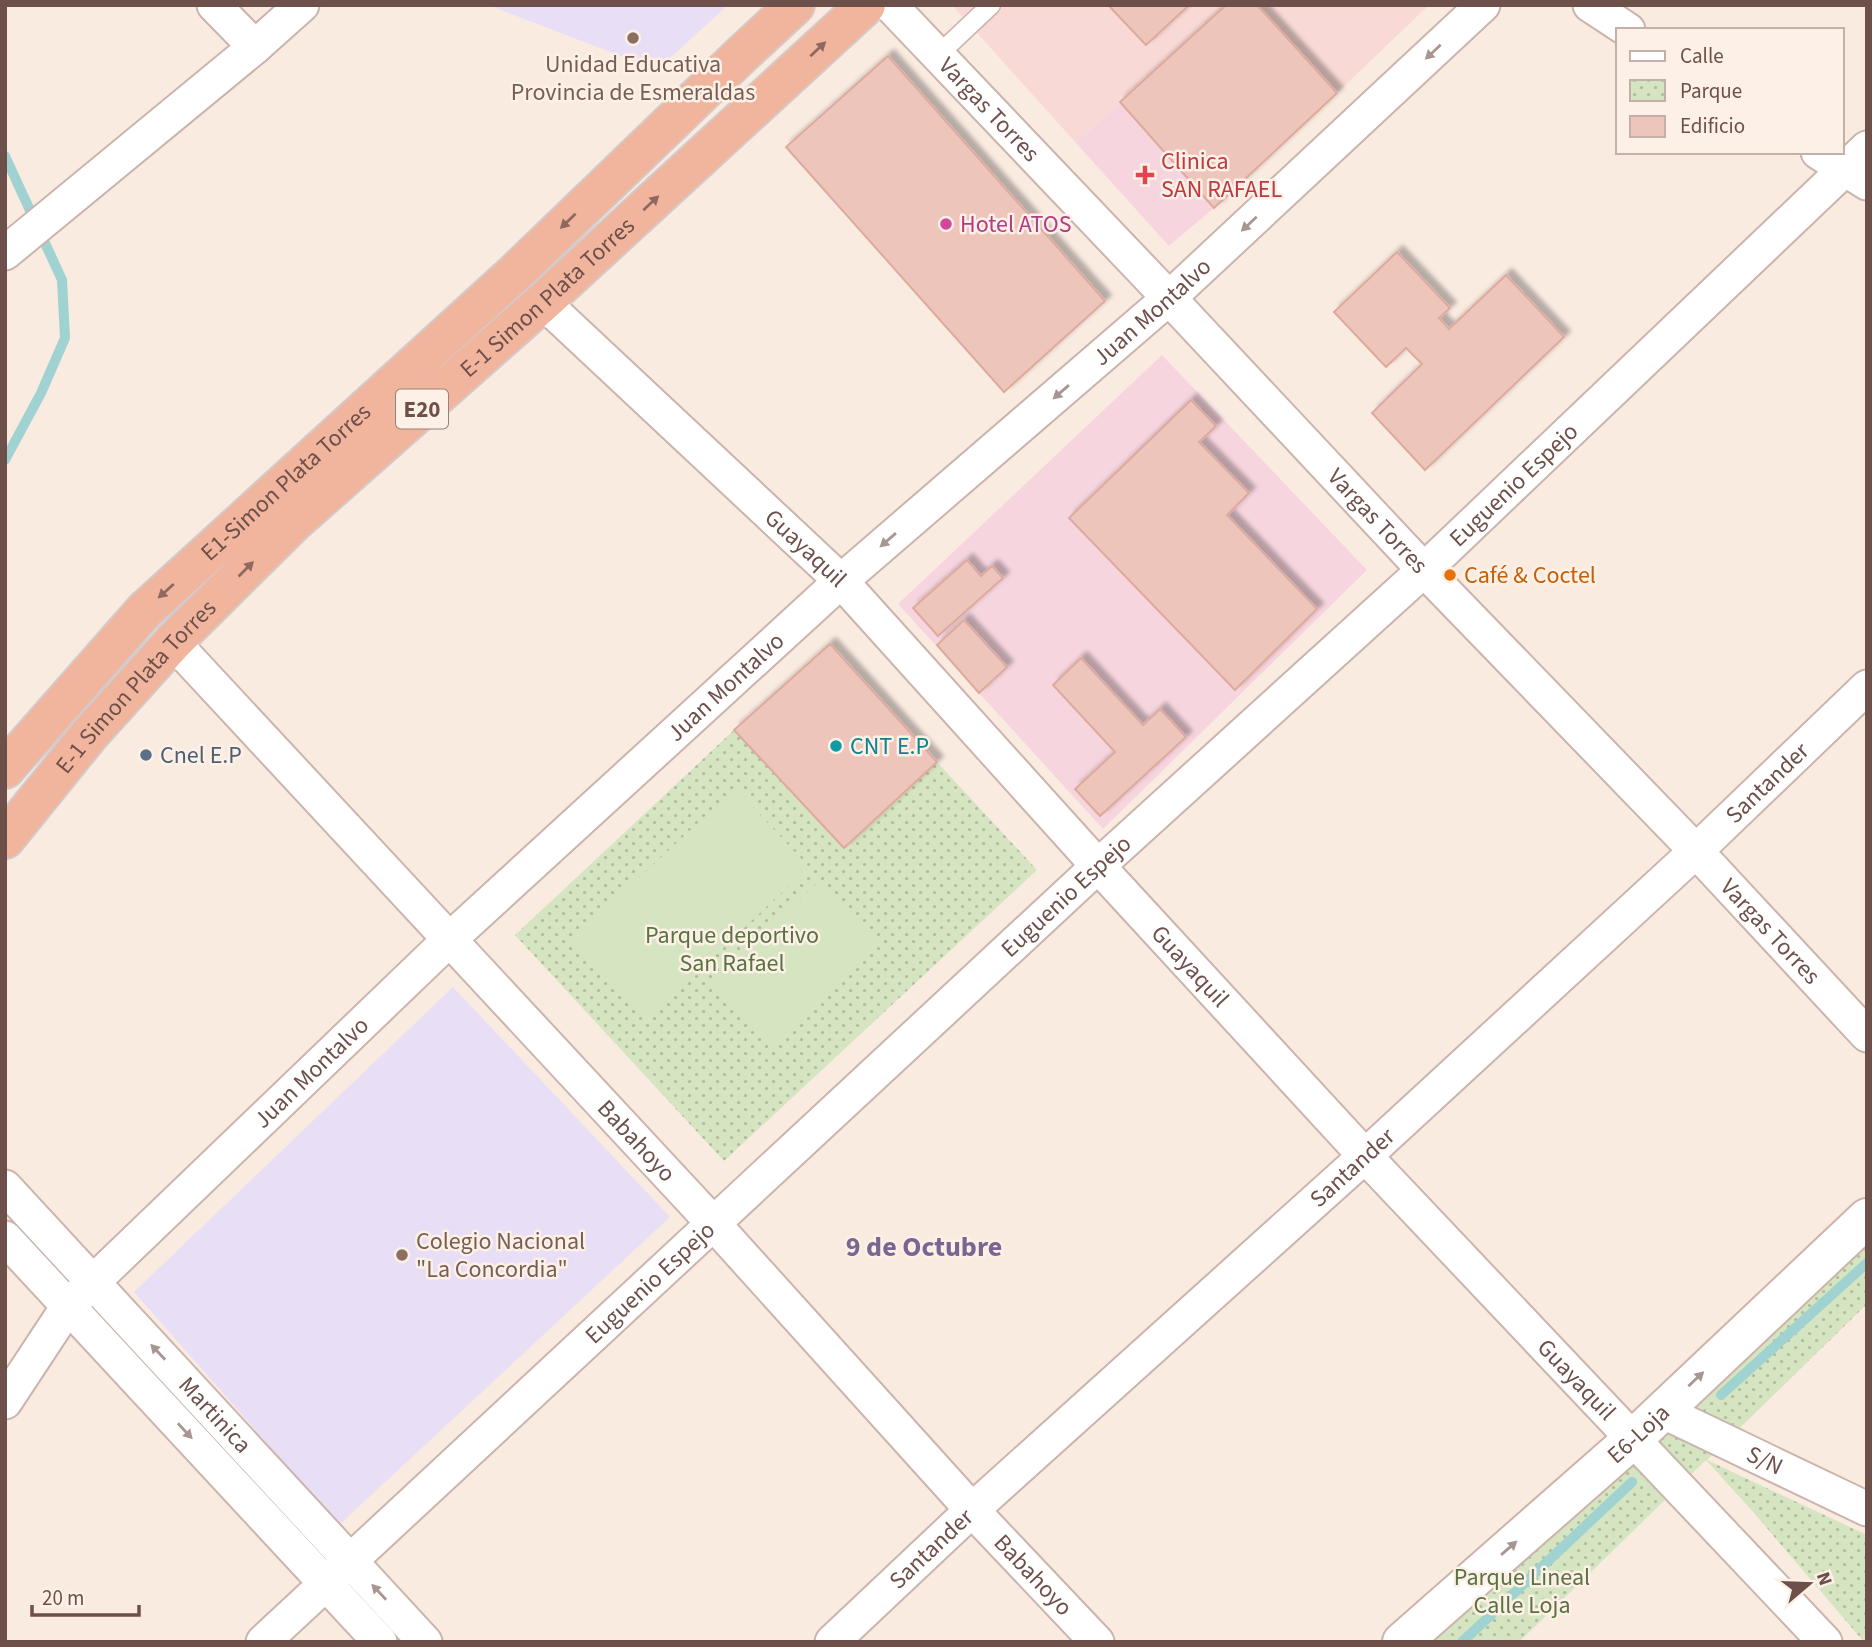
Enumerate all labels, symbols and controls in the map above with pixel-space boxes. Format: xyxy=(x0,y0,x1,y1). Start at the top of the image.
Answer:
legend xyxy=(1616,28,1844,154)
marker: Unidad Educativa Provincia de Esmeraldas xyxy=(625,30,641,46)
one-way arrow xyxy=(809,41,827,57)
text: Calle xyxy=(1680,41,1724,71)
one-way arrow xyxy=(1425,43,1442,59)
place label: Unidad Educativa Provincia de Esmeraldas xyxy=(511,47,755,110)
street label: Vargas Torres xyxy=(930,49,1048,170)
text: Parque xyxy=(1680,76,1742,106)
text: Edificio xyxy=(1680,111,1745,141)
place label: Clinica SAN RAFAEL xyxy=(1161,144,1282,207)
marker: Clinica SAN RAFAEL xyxy=(1135,165,1155,185)
one-way arrow xyxy=(642,195,660,211)
place label: Hotel ATOS xyxy=(960,207,1072,242)
street label: E-1 Simon Plata Torres xyxy=(452,209,643,386)
one-way arrow xyxy=(560,213,577,229)
one-way arrow xyxy=(1241,215,1258,231)
marker: Hotel ATOS xyxy=(938,216,954,232)
street label: Juan Montalvo xyxy=(1085,250,1219,374)
one-way arrow xyxy=(1052,384,1070,400)
road number: E20 xyxy=(396,390,448,428)
street label: E1-Simon Plata Torres xyxy=(193,395,379,569)
street label: Euguenio Espejo xyxy=(1442,415,1586,555)
street label: Vargas Torres xyxy=(1319,461,1436,582)
street label: Guayaquil xyxy=(757,501,854,596)
one-way arrow xyxy=(880,532,897,547)
place label: Café & Coctel xyxy=(1464,558,1596,593)
one-way arrow xyxy=(237,562,254,578)
marker: Café & Coctel xyxy=(1442,567,1458,583)
one-way arrow xyxy=(157,583,175,599)
street label: E-1 Simon Plata Torres xyxy=(47,591,224,782)
street label: Juan Montalvo xyxy=(659,624,792,750)
place label: CNT E.P xyxy=(850,729,929,764)
street label: Santander xyxy=(1718,734,1818,832)
place label: Cnel E.P xyxy=(160,738,242,773)
marker: CNT E.P xyxy=(828,738,844,754)
marker: Cnel E.P xyxy=(138,747,154,763)
street label: Euguenio Espejo xyxy=(993,827,1139,966)
street label: Vargas Torres xyxy=(1712,871,1828,992)
street label: Guayaquil xyxy=(1143,917,1237,1015)
park label: Parque deportivo San Rafael xyxy=(645,918,819,981)
street label: Juan Montalvo xyxy=(246,1009,377,1137)
street label: Babahoyo xyxy=(589,1092,684,1190)
street label: Santander xyxy=(1302,1119,1403,1216)
street label: Euguenio Espejo xyxy=(577,1213,723,1352)
place label: Colegio Nacional "La Concordia" xyxy=(416,1224,585,1287)
district label: 9 de Octubre xyxy=(846,1227,1002,1267)
marker: Colegio Nacional "La Concordia" xyxy=(394,1247,410,1263)
street label: Guayaquil xyxy=(1529,1331,1624,1429)
one-way arrow xyxy=(150,1344,166,1361)
street label: Martinica xyxy=(170,1369,260,1461)
one-way arrow xyxy=(1687,1372,1704,1388)
street label: E6-Loja xyxy=(1599,1396,1678,1472)
one-way arrow xyxy=(177,1422,193,1439)
street label: S/N xyxy=(1741,1437,1789,1484)
street label: Santander xyxy=(881,1500,982,1598)
street label: Babahoyo xyxy=(985,1526,1081,1624)
one-way arrow xyxy=(1500,1541,1517,1556)
north arrow xyxy=(1774,1549,1844,1619)
park label: Parque Lineal Calle Loja xyxy=(1454,1560,1590,1623)
text: N xyxy=(1809,1569,1838,1589)
scale bar xyxy=(32,1574,138,1618)
text: 20 m xyxy=(42,1583,84,1613)
one-way arrow xyxy=(371,1584,387,1601)

